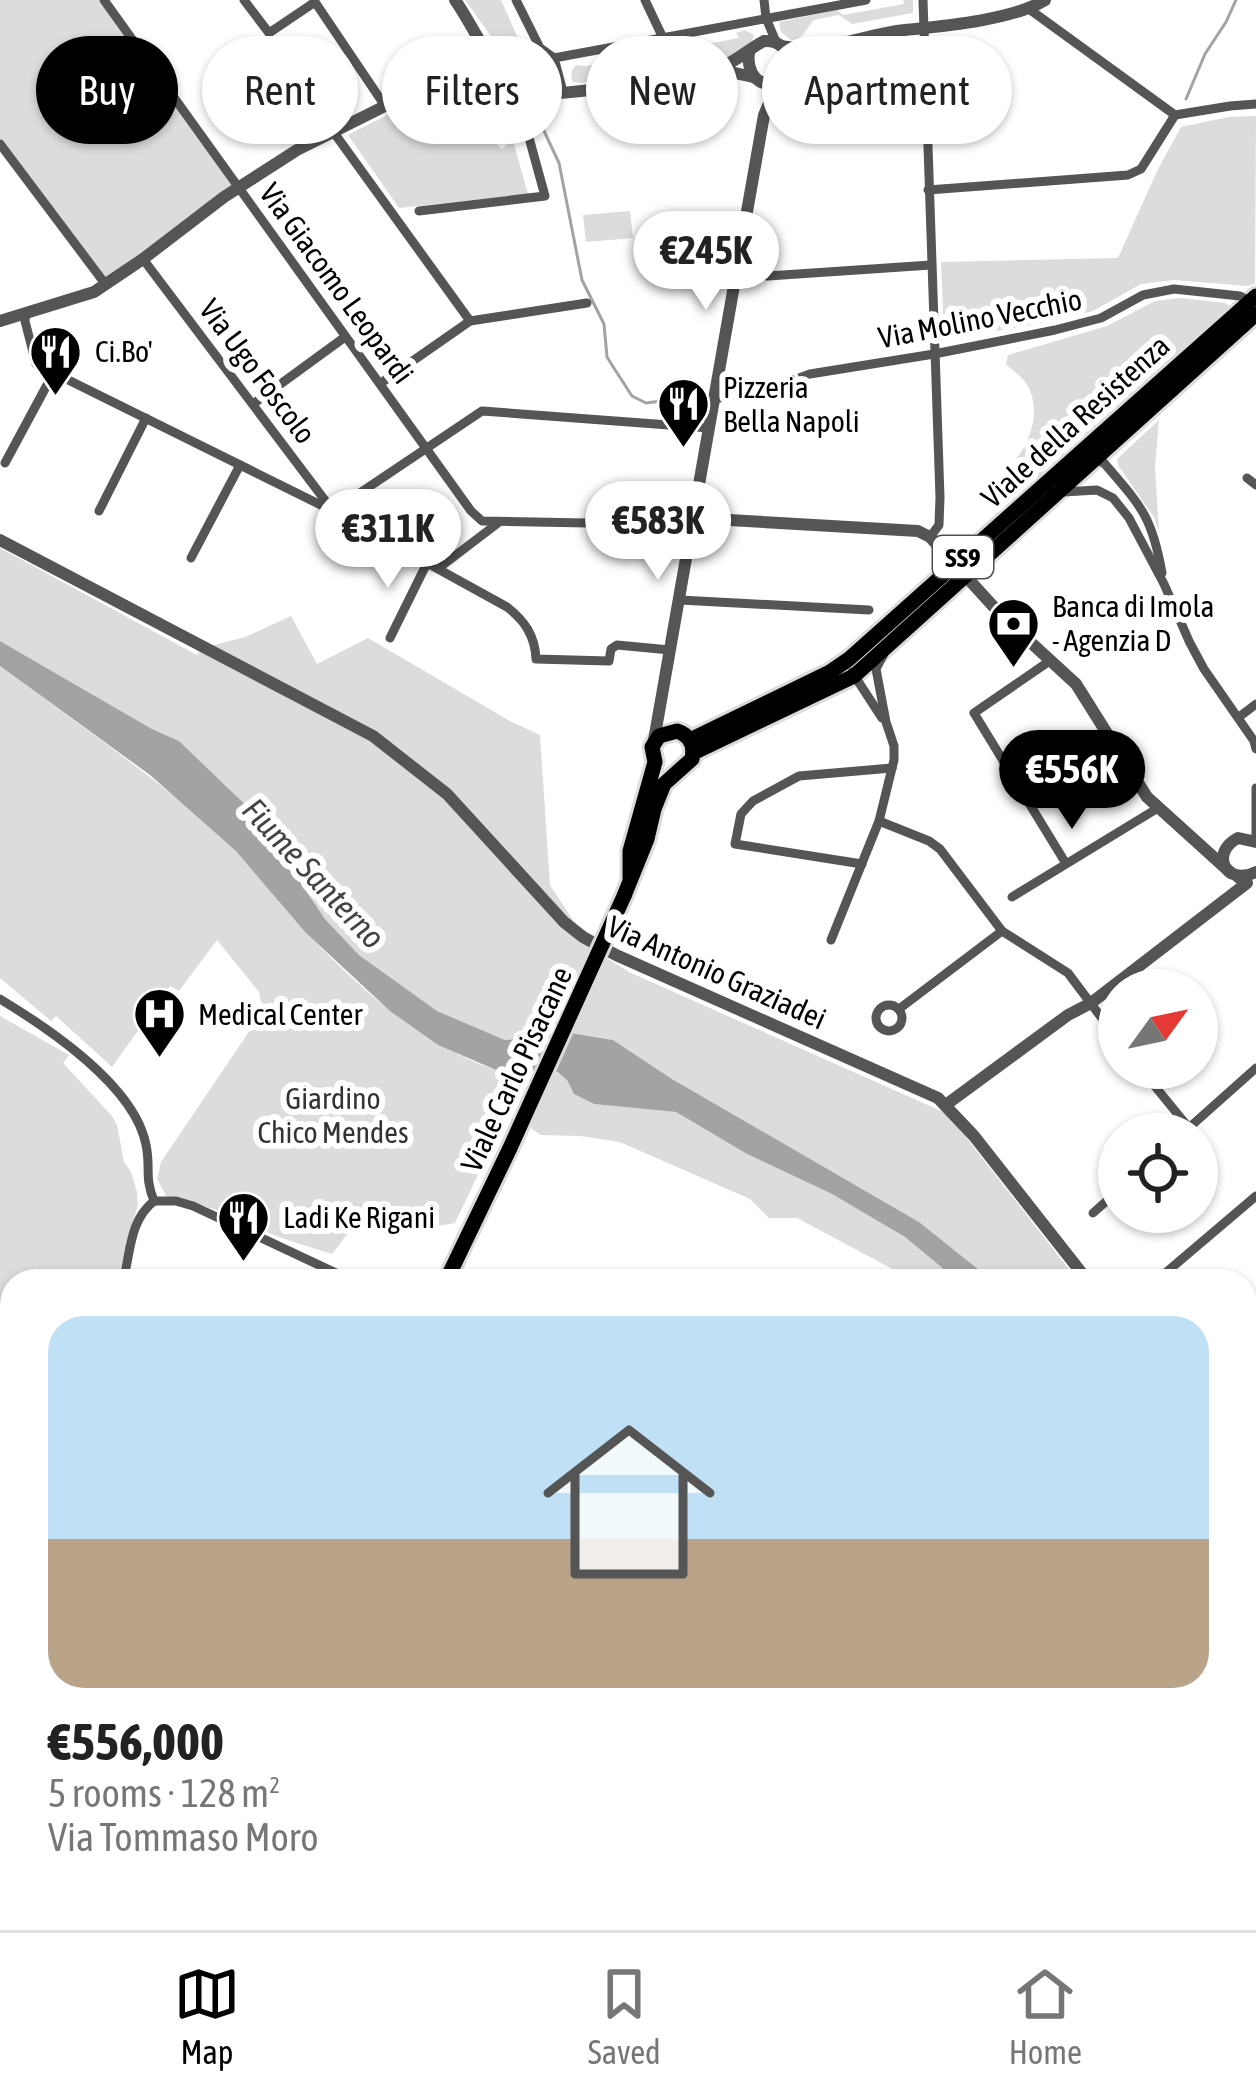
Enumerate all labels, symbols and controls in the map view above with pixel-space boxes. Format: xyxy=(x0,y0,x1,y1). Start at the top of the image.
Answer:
chip: Buy xyxy=(36,36,178,144)
chip: Rent xyxy=(202,36,358,144)
chip: Filters xyxy=(382,36,562,144)
chip: New xyxy=(586,36,738,144)
chip: Apartment xyxy=(762,36,1012,144)
street label: Via Giacomo Leopardi xyxy=(253,176,421,390)
pin: €245K xyxy=(622,211,790,313)
text: €245K xyxy=(660,228,752,272)
street label: Via Molino Vecchio xyxy=(875,282,1085,354)
street label: Via Ugo Foscolo xyxy=(193,292,323,450)
restaurant icon: Ci.Bo' xyxy=(28,323,84,397)
street label: Viale della Resistenza xyxy=(974,328,1176,514)
place label: Ci.Bo' xyxy=(95,334,153,368)
place label: Pizzeria Bella Napoli xyxy=(723,370,860,438)
restaurant icon: Pizzeria Bella Napoli xyxy=(656,376,712,450)
pin: €583K xyxy=(574,481,742,583)
pin: €311K xyxy=(304,489,472,591)
text: €583K xyxy=(612,498,704,542)
text: €311K xyxy=(342,506,434,550)
road number: SS9 xyxy=(933,536,993,578)
place label: Banca di Imola - Agenzia D xyxy=(1052,589,1214,657)
bank icon: Banca di Imola - Agenzia D xyxy=(985,595,1041,669)
pin: €556K xyxy=(988,730,1156,832)
text: €556K xyxy=(1026,747,1118,791)
water label: Fiume Santerno xyxy=(235,790,393,956)
street label: Via Antonio Graziadei xyxy=(603,909,831,1035)
street label: Viale Carlo Pisacane xyxy=(454,961,578,1177)
north arrow xyxy=(1098,969,1218,1089)
map controls xyxy=(1098,969,1218,1233)
hospital icon: Medical Center xyxy=(131,986,187,1060)
place label: Medical Center xyxy=(198,997,363,1031)
park label: Giardino Chico Mendes xyxy=(258,1081,408,1149)
button: locate xyxy=(1098,1113,1218,1233)
restaurant icon: Ladi Ke Rigani xyxy=(216,1189,272,1263)
place label: Ladi Ke Rigani xyxy=(283,1200,435,1234)
icon: home xyxy=(521,1394,737,1610)
text: €556,000 xyxy=(48,1712,224,1771)
text: 5 rooms · 128 m² xyxy=(48,1771,280,1815)
text: Via Tommaso Moro xyxy=(48,1815,319,1859)
tab: Map xyxy=(174,1961,240,2071)
tab: Saved xyxy=(588,1961,661,2071)
tab: Home xyxy=(1009,1961,1082,2071)

